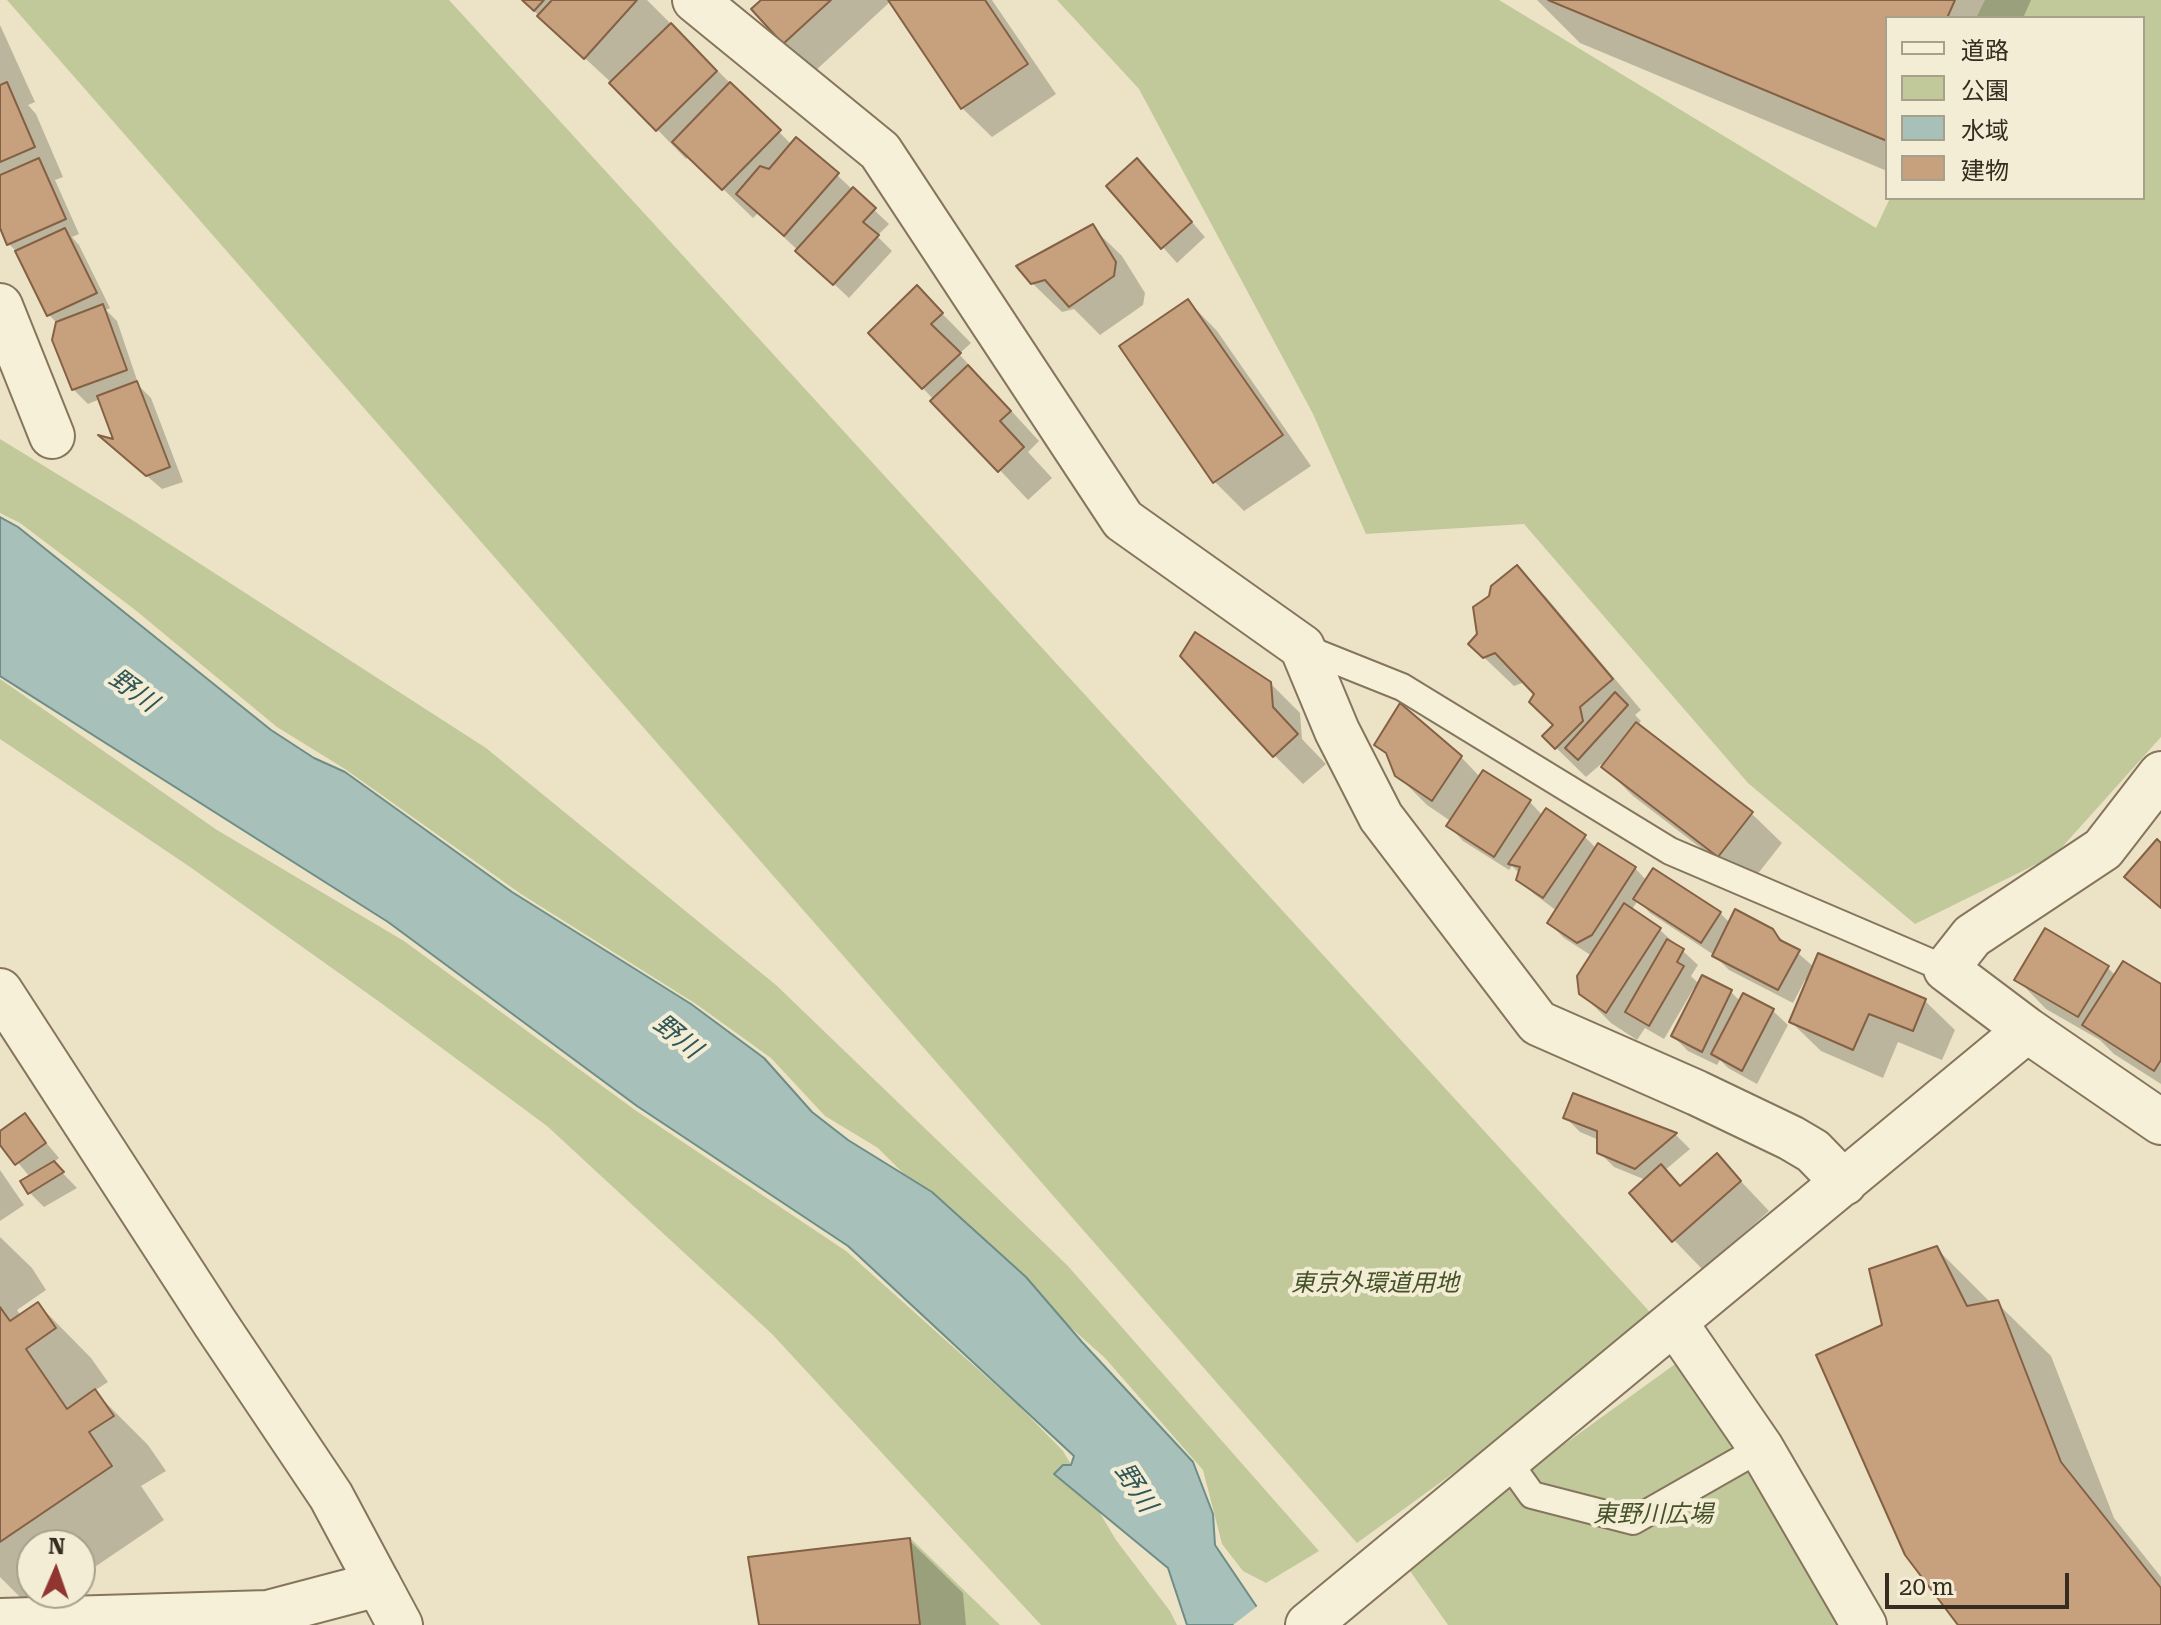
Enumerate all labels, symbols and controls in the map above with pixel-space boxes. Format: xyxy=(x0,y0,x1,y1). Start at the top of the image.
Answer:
legend xyxy=(1885,16,2145,200)
text: 道路 xyxy=(1961,37,2009,65)
text: 公園 xyxy=(1961,77,2009,105)
text: 水域 xyxy=(1961,117,2009,145)
text: 建物 xyxy=(1961,157,2009,185)
water label: 野川 xyxy=(103,663,163,719)
water label: 野川 xyxy=(647,1009,707,1065)
park label: 東京外環道用地 xyxy=(1291,1270,1459,1298)
water label: 野川 xyxy=(1108,1458,1162,1518)
park label: 東野川広場 xyxy=(1593,1501,1713,1529)
north arrow xyxy=(16,1529,96,1609)
text: N xyxy=(48,1534,66,1559)
scale bar xyxy=(1889,1557,2073,1607)
text: 20 m xyxy=(1899,1573,1954,1601)

